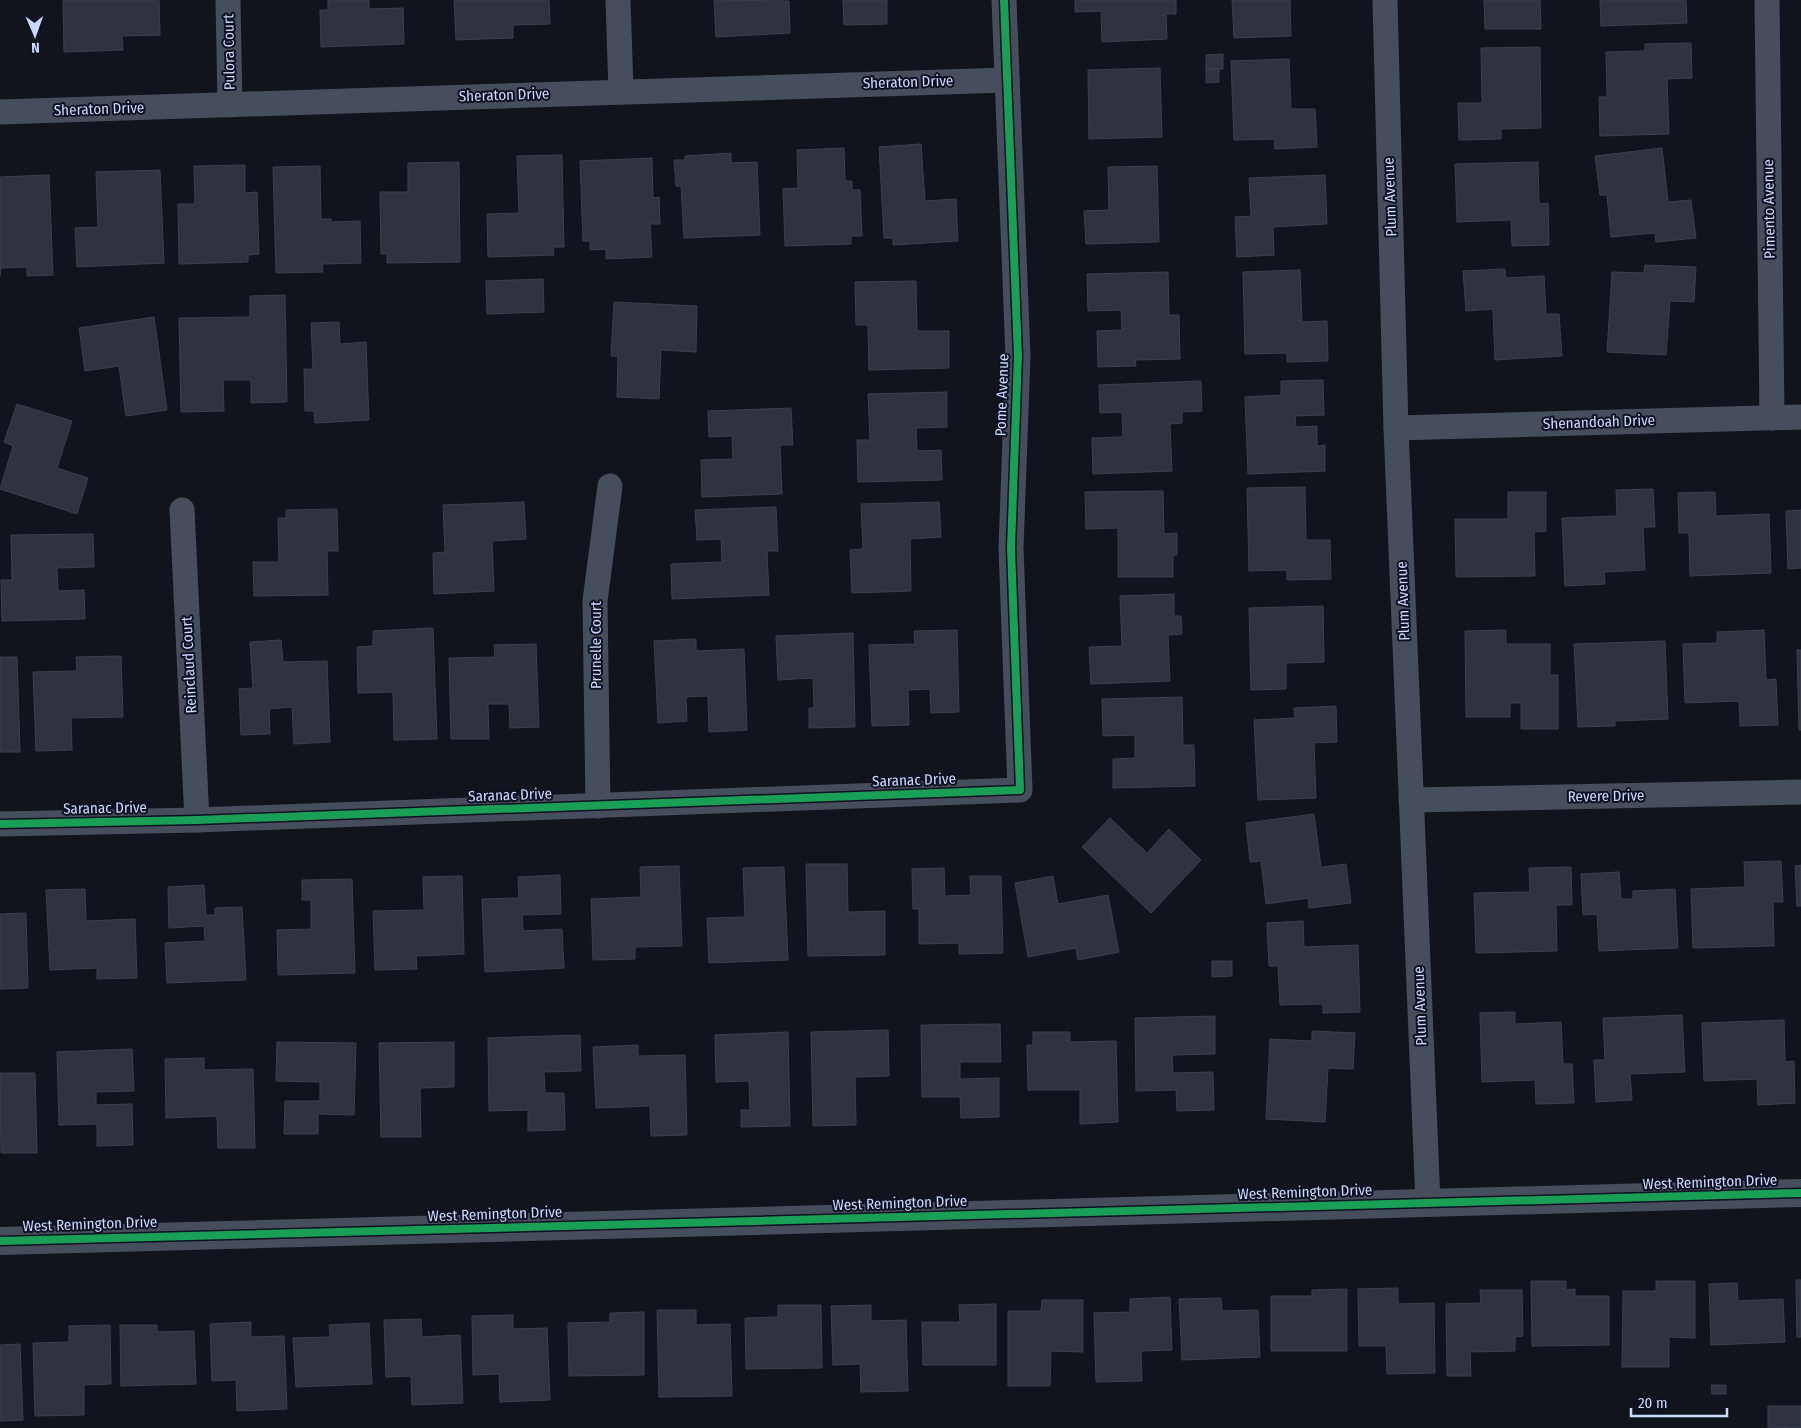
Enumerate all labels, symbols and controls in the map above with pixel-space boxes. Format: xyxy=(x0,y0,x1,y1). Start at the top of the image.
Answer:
north arrow xyxy=(10,10,60,60)
street label: Pulora Court xyxy=(219,14,239,90)
text: N xyxy=(31,39,40,56)
street label: Sheraton Drive xyxy=(862,71,954,93)
street label: Sheraton Drive xyxy=(458,84,550,106)
street label: Sheraton Drive xyxy=(53,98,145,120)
street label: Plum Avenue xyxy=(1380,157,1400,237)
street label: Pimento Avenue xyxy=(1759,159,1779,259)
street label: Pome Avenue xyxy=(992,353,1012,437)
street label: Shenandoah Drive xyxy=(1543,411,1655,433)
street label: Plum Avenue xyxy=(1393,561,1413,641)
street label: Prunelle Court xyxy=(587,601,605,689)
street label: Reinclaud Court xyxy=(177,616,201,714)
street label: Saranac Drive xyxy=(872,770,956,790)
street label: Saranac Drive xyxy=(468,785,552,805)
street label: Revere Drive xyxy=(1567,786,1645,806)
street label: Saranac Drive xyxy=(63,798,147,818)
street label: Plum Avenue xyxy=(1410,966,1430,1046)
street label: West Remington Drive xyxy=(1642,1171,1778,1193)
street label: West Remington Drive xyxy=(1237,1181,1373,1203)
street label: West Remington Drive xyxy=(832,1192,968,1214)
street label: West Remington Drive xyxy=(427,1203,563,1225)
street label: West Remington Drive xyxy=(22,1213,158,1235)
scale bar xyxy=(1631,1386,1727,1418)
text: 20 m xyxy=(1638,1394,1668,1412)

